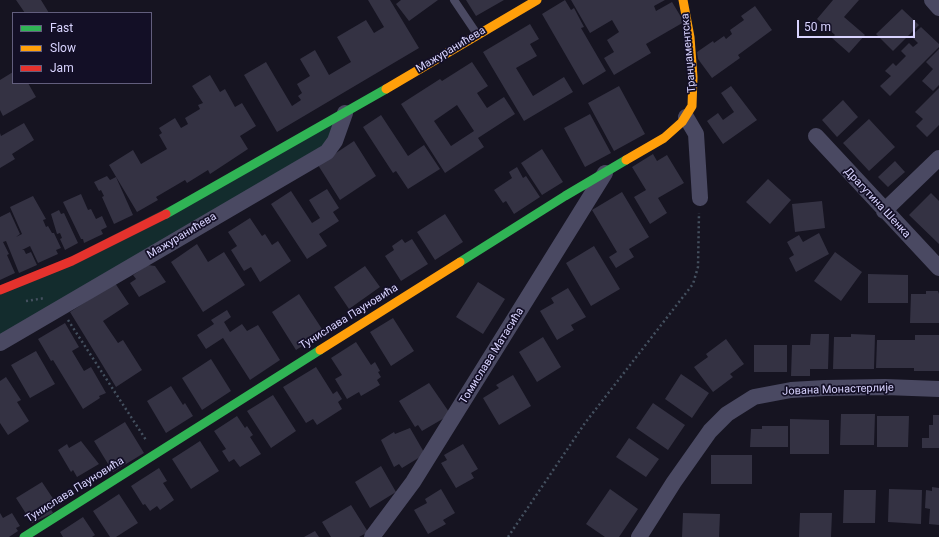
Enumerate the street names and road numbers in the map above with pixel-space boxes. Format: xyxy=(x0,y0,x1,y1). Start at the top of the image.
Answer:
street label: Транџаментска xyxy=(679,13,699,93)
street label: Мажуранићева xyxy=(414,24,488,76)
street label: Драгутина Шенка xyxy=(841,165,913,241)
street label: Мажуранићева xyxy=(145,210,219,262)
street label: Тунислава Пауновића xyxy=(297,281,401,353)
street label: Томислава Матасића xyxy=(457,305,527,407)
street label: Јована Монастерлије xyxy=(782,381,894,399)
street label: Тунислава Пауновића xyxy=(23,454,127,526)

